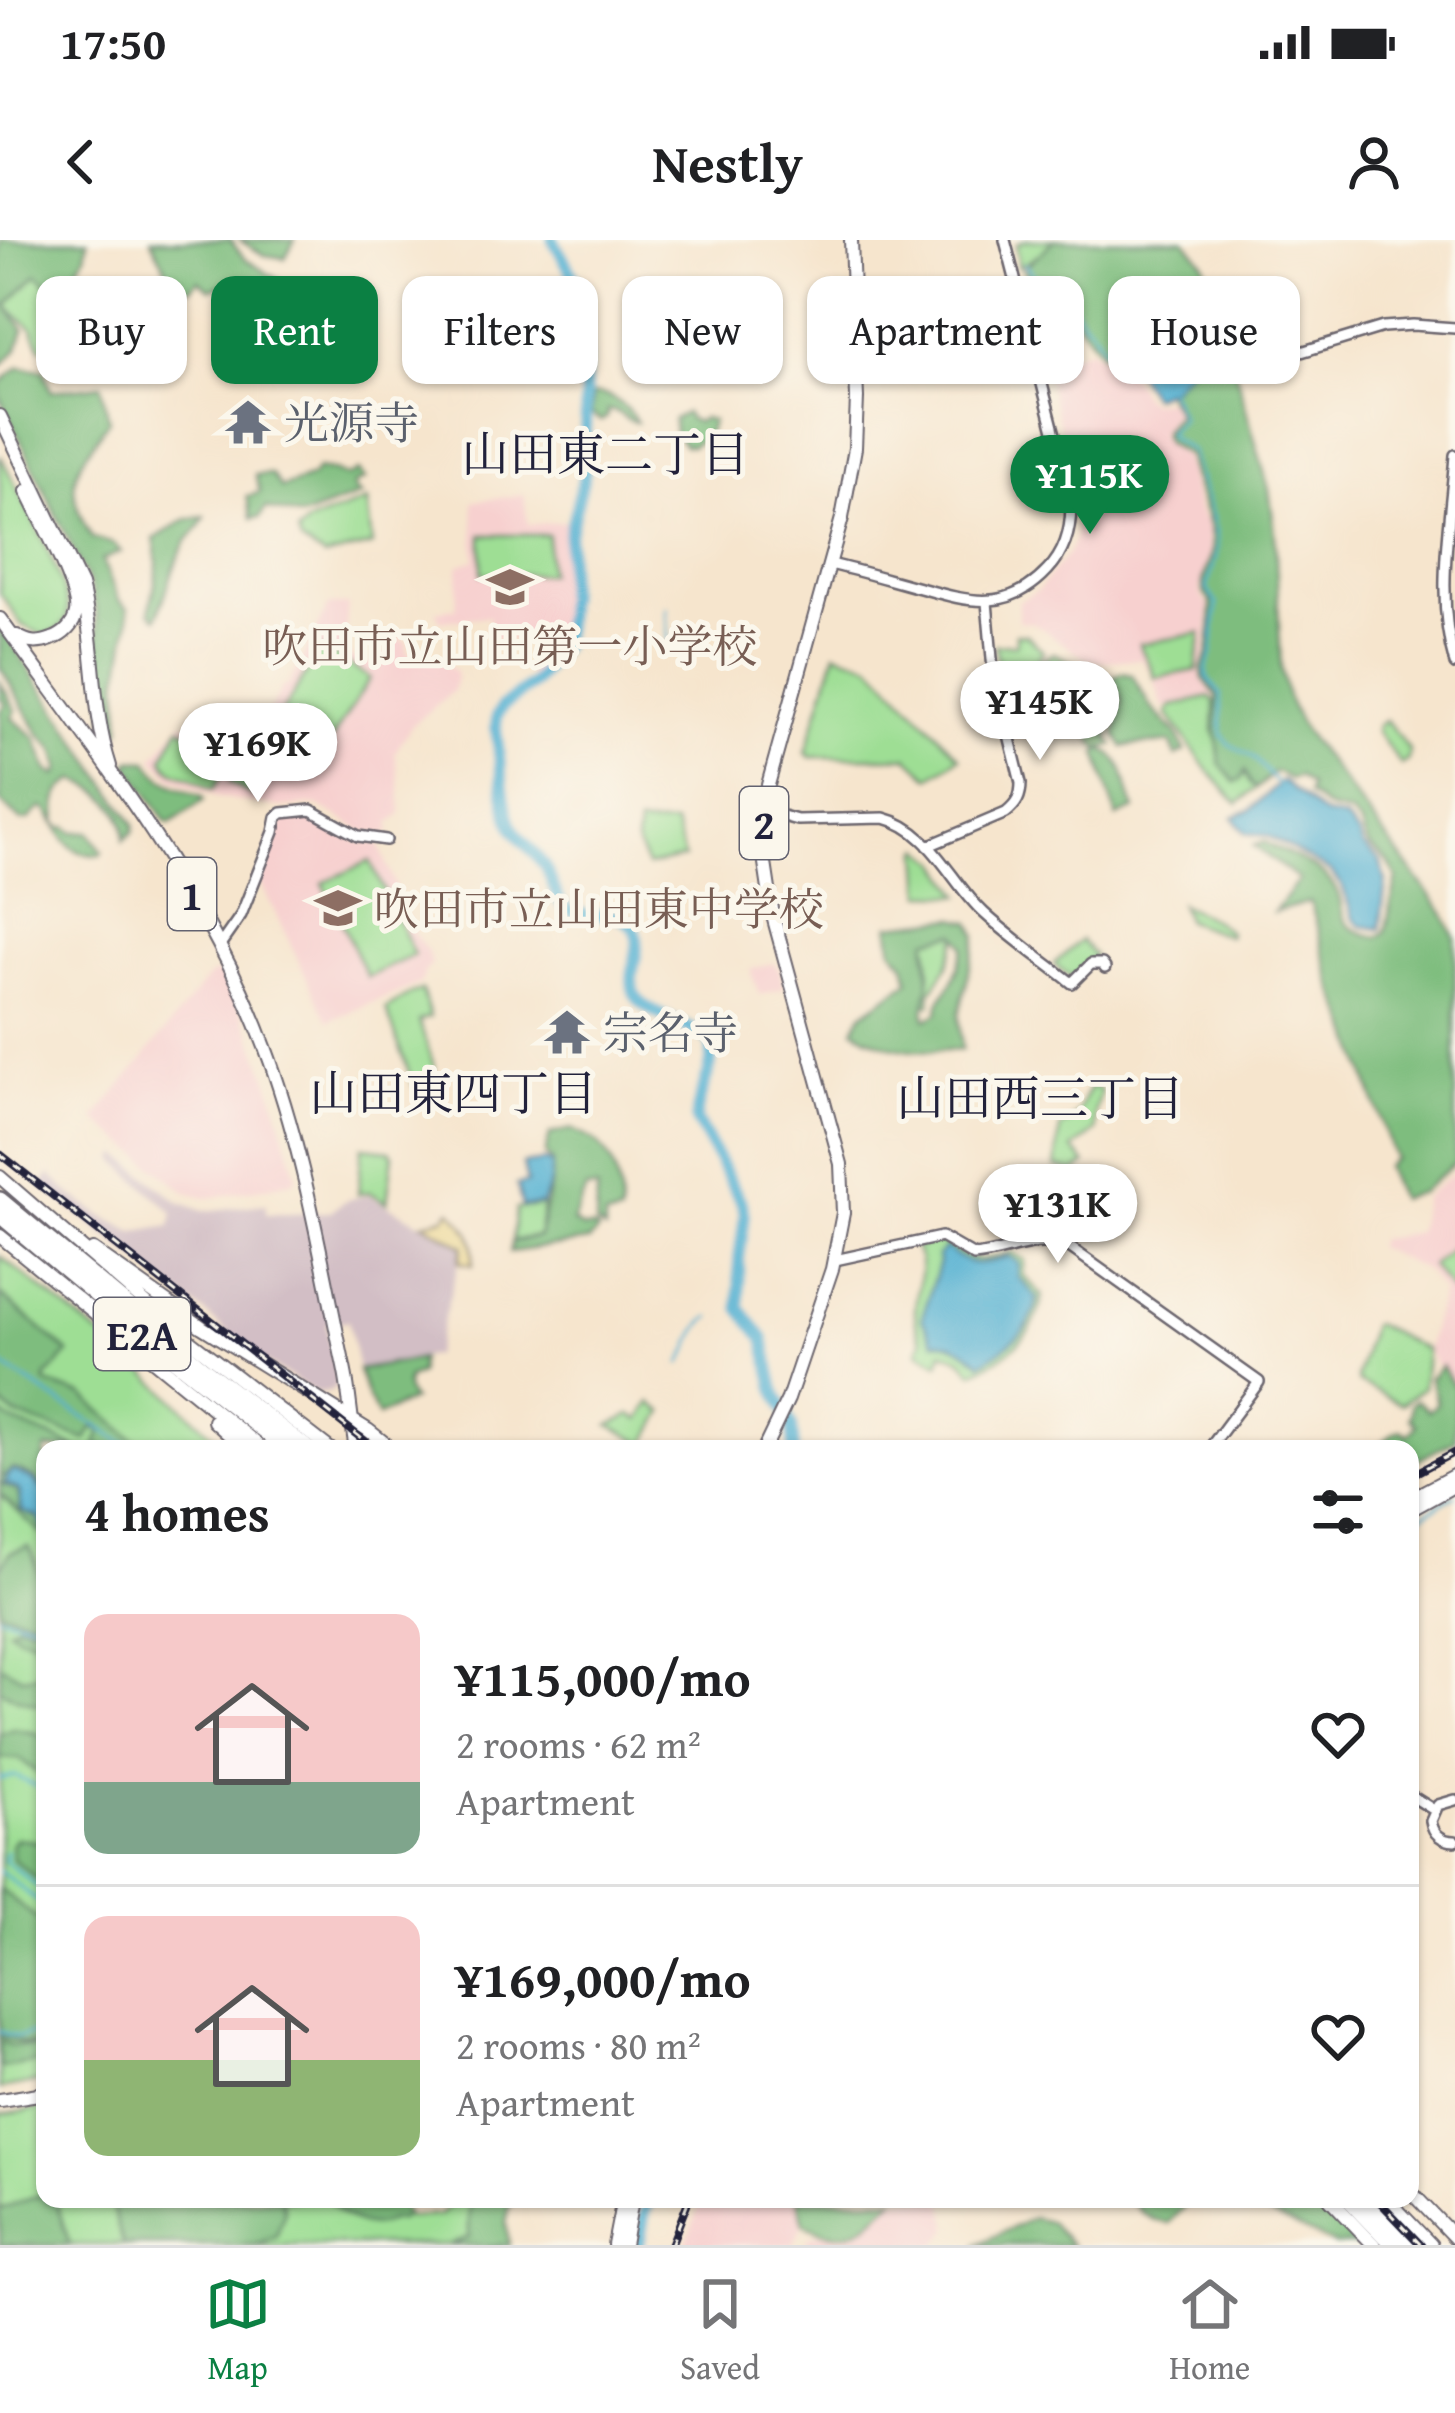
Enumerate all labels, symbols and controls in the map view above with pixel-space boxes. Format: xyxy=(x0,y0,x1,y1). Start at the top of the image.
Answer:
text: 17:50 xyxy=(60,10,166,75)
text: Nestly xyxy=(652,123,803,202)
icon: back xyxy=(48,129,114,195)
icon: person xyxy=(1341,129,1407,195)
chip: Buy xyxy=(36,276,187,384)
chip: Rent xyxy=(211,276,378,384)
chip: Filters xyxy=(402,276,598,384)
chip: New xyxy=(622,276,783,384)
chip: Apartment xyxy=(807,276,1084,384)
chip: House xyxy=(1108,276,1300,384)
place label: 光源寺 xyxy=(284,390,419,455)
temple icon: 光源寺 xyxy=(223,397,273,447)
district label: 山田東二丁目 xyxy=(461,418,749,489)
pin: ¥115K xyxy=(1006,435,1174,537)
text: ¥115K xyxy=(1037,445,1143,502)
school or university icon: 吹田市立山田第一小学校 xyxy=(485,562,535,612)
place label: 吹田市立山田第一小学校 xyxy=(262,613,758,678)
pin: ¥145K xyxy=(956,661,1124,763)
text: ¥145K xyxy=(987,671,1093,728)
pin: ¥169K xyxy=(174,703,342,805)
text: ¥169K xyxy=(205,713,311,770)
road number: 2 xyxy=(740,787,788,859)
road number: 1 xyxy=(168,858,216,930)
place label: 吹田市立山田東中学校 xyxy=(374,876,824,941)
school or university icon: 吹田市立山田東中学校 xyxy=(313,883,363,933)
place label: 宗名寺 xyxy=(603,1000,738,1065)
temple icon: 宗名寺 xyxy=(542,1007,592,1057)
district label: 山田東四丁目 xyxy=(309,1057,597,1128)
district label: 山田西三丁目 xyxy=(896,1062,1184,1133)
pin: ¥131K xyxy=(974,1164,1142,1266)
text: ¥131K xyxy=(1005,1174,1111,1231)
road number: E2A xyxy=(94,1298,190,1370)
text: 4 homes xyxy=(84,1475,270,1550)
icon: filters xyxy=(1305,1479,1371,1545)
text: ¥115,000/mo xyxy=(456,1640,751,1715)
icon: home xyxy=(180,1662,324,1806)
icon: heart xyxy=(1305,1701,1371,1767)
text: 2 rooms · 62 m² xyxy=(456,1715,701,1772)
text: Apartment xyxy=(456,1772,635,1829)
text: ¥169,000/mo xyxy=(456,1941,751,2016)
icon: home xyxy=(180,1964,324,2108)
icon: heart xyxy=(1305,2003,1371,2069)
text: 2 rooms · 80 m² xyxy=(456,2016,701,2073)
text: Apartment xyxy=(456,2073,635,2130)
tab: Map xyxy=(205,2271,271,2391)
tab: Saved xyxy=(680,2271,760,2391)
tab: Home xyxy=(1169,2271,1250,2391)

